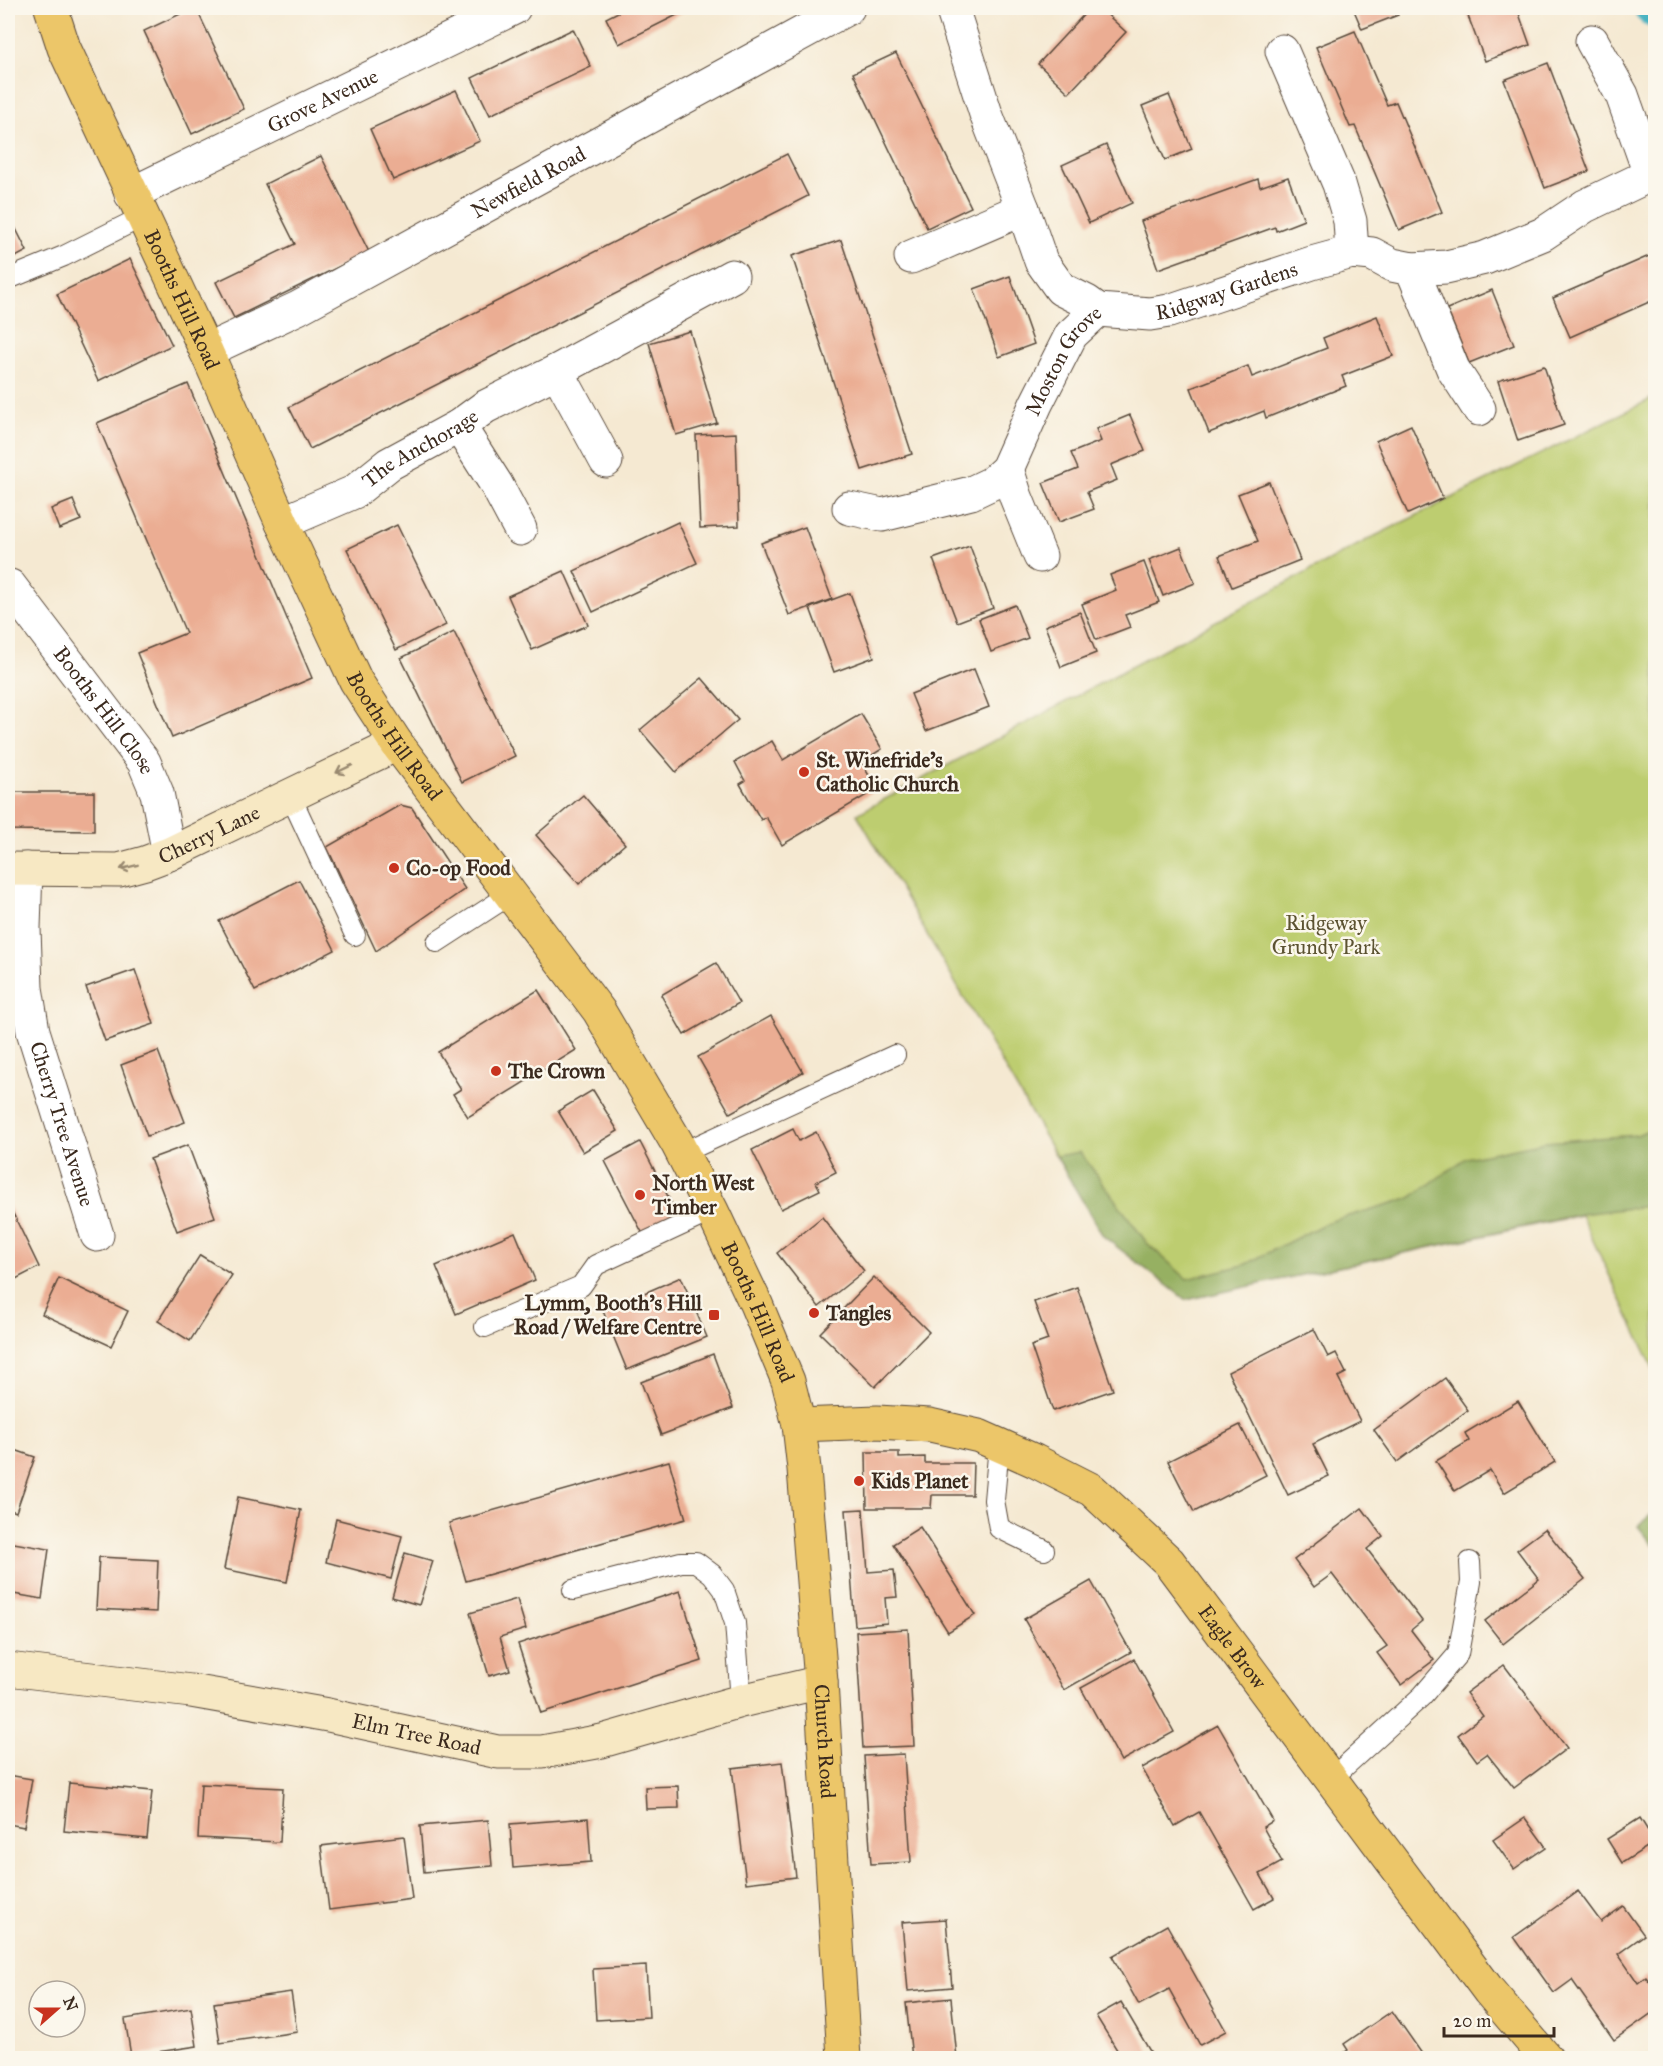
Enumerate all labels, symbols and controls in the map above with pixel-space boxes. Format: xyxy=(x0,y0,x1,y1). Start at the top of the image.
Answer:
street label: Grove Avenue xyxy=(263,63,382,139)
street label: Newfield Road xyxy=(467,140,591,224)
street label: Booths Hill Road xyxy=(138,226,226,374)
street label: Ridgway Gardens xyxy=(1154,256,1301,326)
street label: Moston Grove xyxy=(1019,300,1107,420)
street label: The Anchorage xyxy=(357,403,484,493)
street label: Booths Hill Close xyxy=(48,641,161,778)
street label: Booths Hill Road xyxy=(340,667,448,806)
place label: St. Winefride's Catholic Church xyxy=(816,747,959,797)
one-way arrow xyxy=(335,764,353,776)
marker: St. Winefride's Catholic Church xyxy=(797,765,811,779)
street label: Cherry Lane xyxy=(155,799,264,870)
place label: Co-op Food xyxy=(406,855,511,881)
marker: Co-op Food xyxy=(387,861,401,875)
one-way arrow xyxy=(119,862,138,874)
park label: Ridgeway Grundy Park xyxy=(1272,910,1381,960)
street label: Cherry Tree Avenue xyxy=(24,1038,100,1210)
place label: The Crown xyxy=(507,1058,606,1084)
marker: The Crown xyxy=(489,1064,503,1078)
place label: North West Timber xyxy=(651,1170,755,1220)
marker: North West Timber xyxy=(633,1188,647,1202)
street label: Booths Hill Road xyxy=(715,1237,800,1387)
place label: Lymm, Booth's Hill Road / Welfare Centre xyxy=(514,1290,703,1340)
place label: Tangles xyxy=(825,1300,892,1326)
marker: Tangles xyxy=(807,1306,821,1320)
marker: Lymm, Booth's Hill Road / Welfare Centre xyxy=(707,1308,721,1322)
place label: Kids Planet xyxy=(871,1468,969,1494)
marker: Kids Planet xyxy=(852,1474,866,1488)
street label: Eagle Brow xyxy=(1192,1600,1272,1694)
street label: Church Road xyxy=(808,1683,841,1800)
street label: Elm Tree Road xyxy=(350,1708,484,1761)
north arrow xyxy=(27,1979,87,2039)
text: N xyxy=(59,1994,82,2014)
scale bar xyxy=(1444,2000,1554,2038)
text: 20 m xyxy=(1453,2010,1491,2032)

